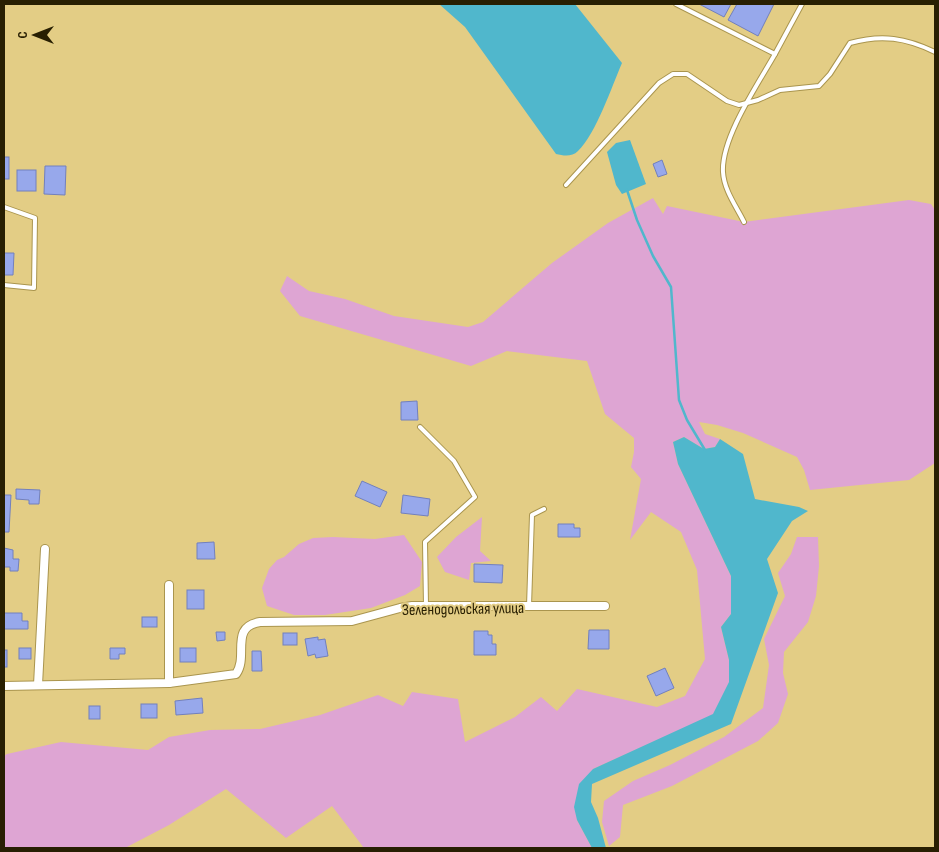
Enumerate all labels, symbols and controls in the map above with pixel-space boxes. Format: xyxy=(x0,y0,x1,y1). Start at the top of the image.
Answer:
north arrow xyxy=(10,10,60,60)
text: С xyxy=(14,31,31,39)
street label: Зеленодольская улица xyxy=(402,599,524,620)

